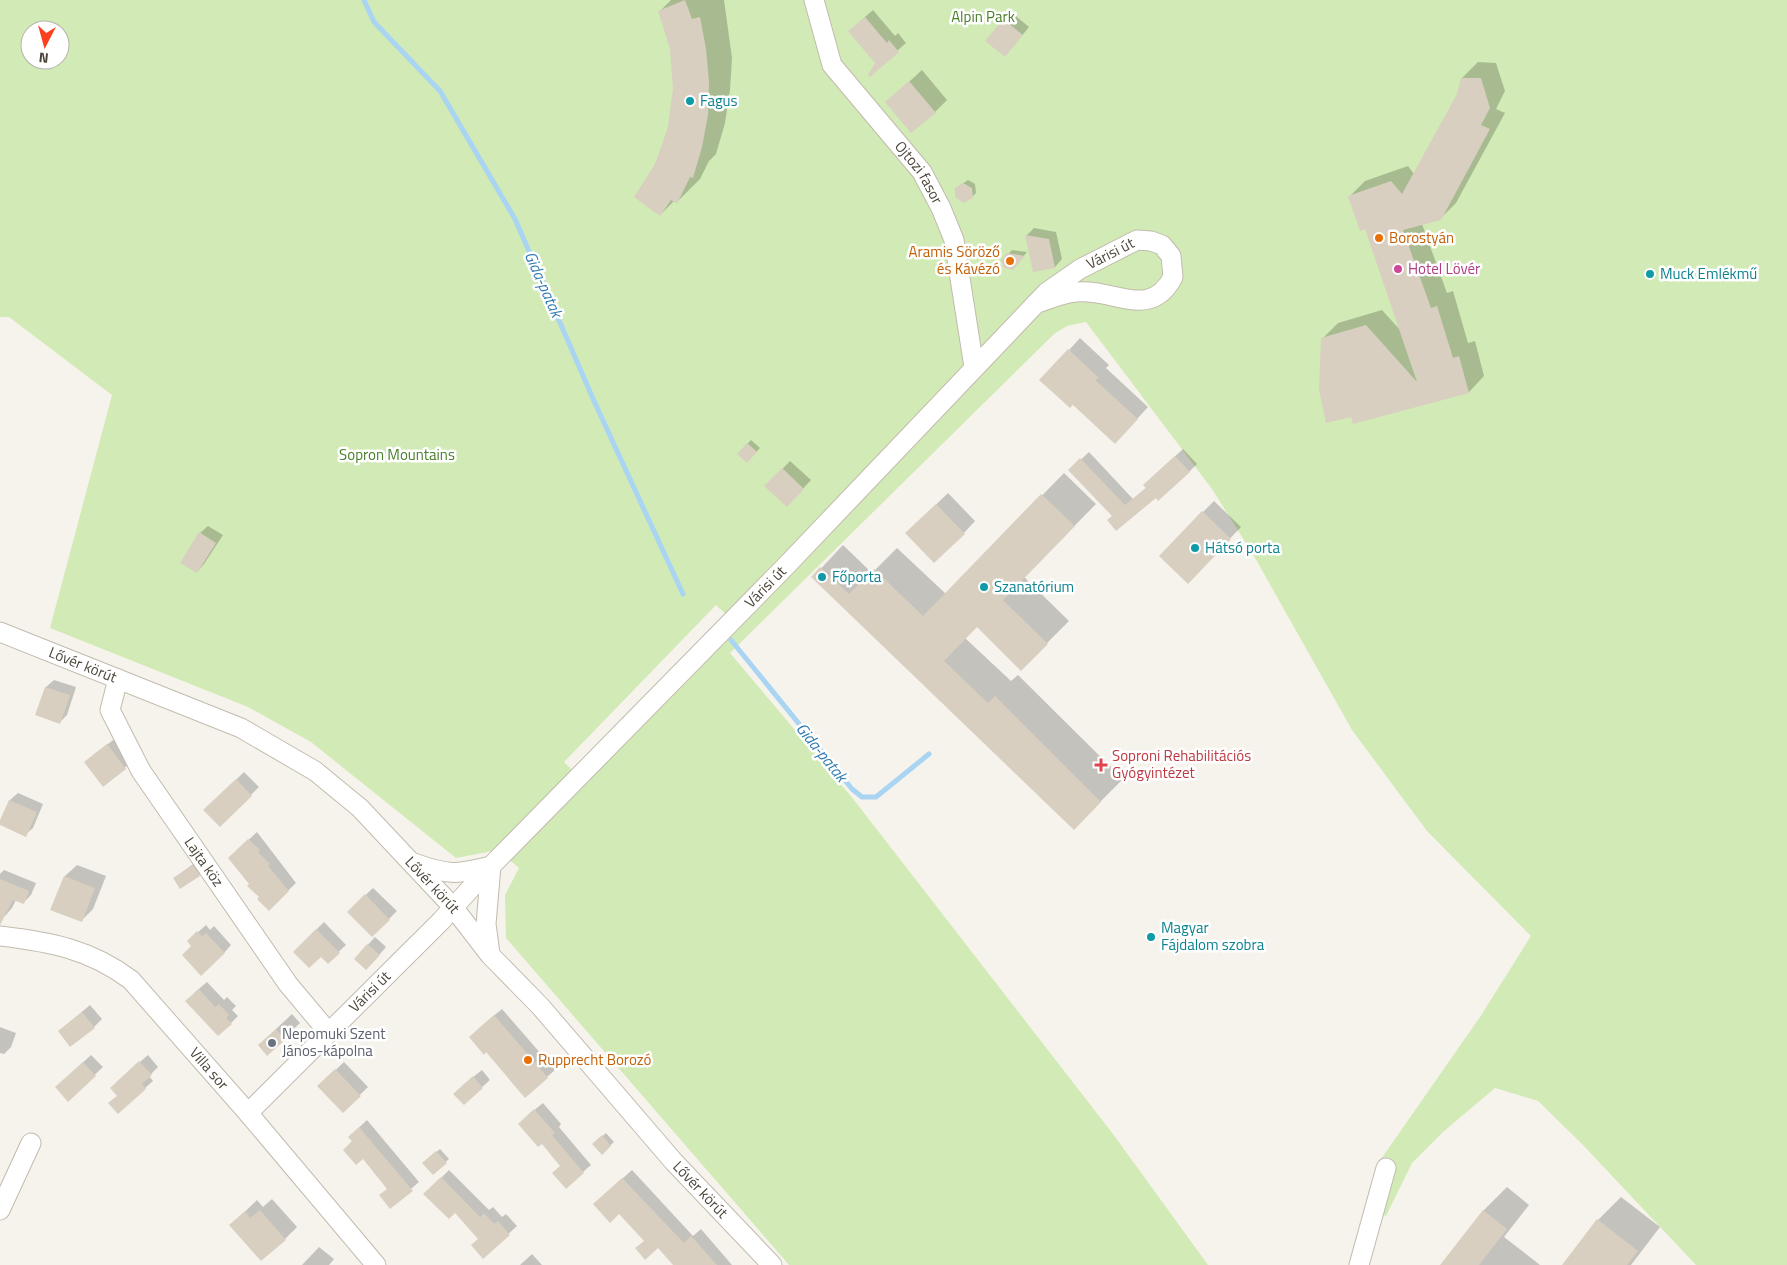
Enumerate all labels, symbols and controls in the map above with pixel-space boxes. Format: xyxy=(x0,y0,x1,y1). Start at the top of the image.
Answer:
park label: Alpin Park xyxy=(951,5,1015,28)
north arrow xyxy=(20,20,70,70)
text: N xyxy=(38,47,50,69)
place label: Fagus xyxy=(700,89,738,112)
marker: Fagus xyxy=(684,95,696,107)
street label: Ojtozi fasor xyxy=(889,136,949,208)
place label: Borostyán xyxy=(1389,226,1454,249)
street label: Várisi út xyxy=(1082,231,1139,275)
marker: Borostyán xyxy=(1373,232,1385,244)
place label: Aramis Söröző és Kávézó xyxy=(909,240,1000,280)
water label: Gida-patak xyxy=(519,247,570,323)
marker: Aramis Söröző és Kávézó xyxy=(1004,255,1016,267)
place label: Hotel Lövér xyxy=(1408,257,1480,280)
place label: Muck Emlékmű xyxy=(1660,262,1757,285)
marker: Hotel Lövér xyxy=(1392,263,1404,275)
marker: Muck Emlékmű xyxy=(1644,268,1656,280)
park label: Sopron Mountains xyxy=(339,443,455,466)
place label: Hátsó porta xyxy=(1205,536,1280,559)
marker: Hátsó porta xyxy=(1189,542,1201,554)
street label: Várisi út xyxy=(739,560,792,613)
place label: Főporta xyxy=(832,565,882,588)
marker: Főporta xyxy=(816,571,828,583)
place label: Szanatórium xyxy=(994,575,1074,598)
marker: Szanatórium xyxy=(978,581,990,593)
street label: Lővér körút xyxy=(45,641,121,689)
water label: Gida-patak xyxy=(791,717,855,788)
place label: Soproni Rehabilitációs Gyógyintézet xyxy=(1112,744,1251,784)
marker: Soproni Rehabilitációs Gyógyintézet xyxy=(1094,758,1108,772)
street label: Lajta köz xyxy=(179,832,230,891)
street label: Lővér körút xyxy=(400,851,466,919)
place label: Magyar Fájdalom szobra xyxy=(1161,916,1265,956)
marker: Magyar Fájdalom szobra xyxy=(1145,931,1157,943)
street label: Várisi út xyxy=(343,965,396,1018)
place label: Nepomuki Szent János-kápolna xyxy=(282,1022,386,1062)
marker: Nepomuki Szent János-kápolna xyxy=(266,1037,278,1049)
street label: Villa sor xyxy=(184,1042,234,1095)
place label: Rupprecht Borozó xyxy=(538,1048,652,1071)
marker: Rupprecht Borozó xyxy=(522,1054,534,1066)
street label: Lővér körút xyxy=(668,1156,734,1224)

